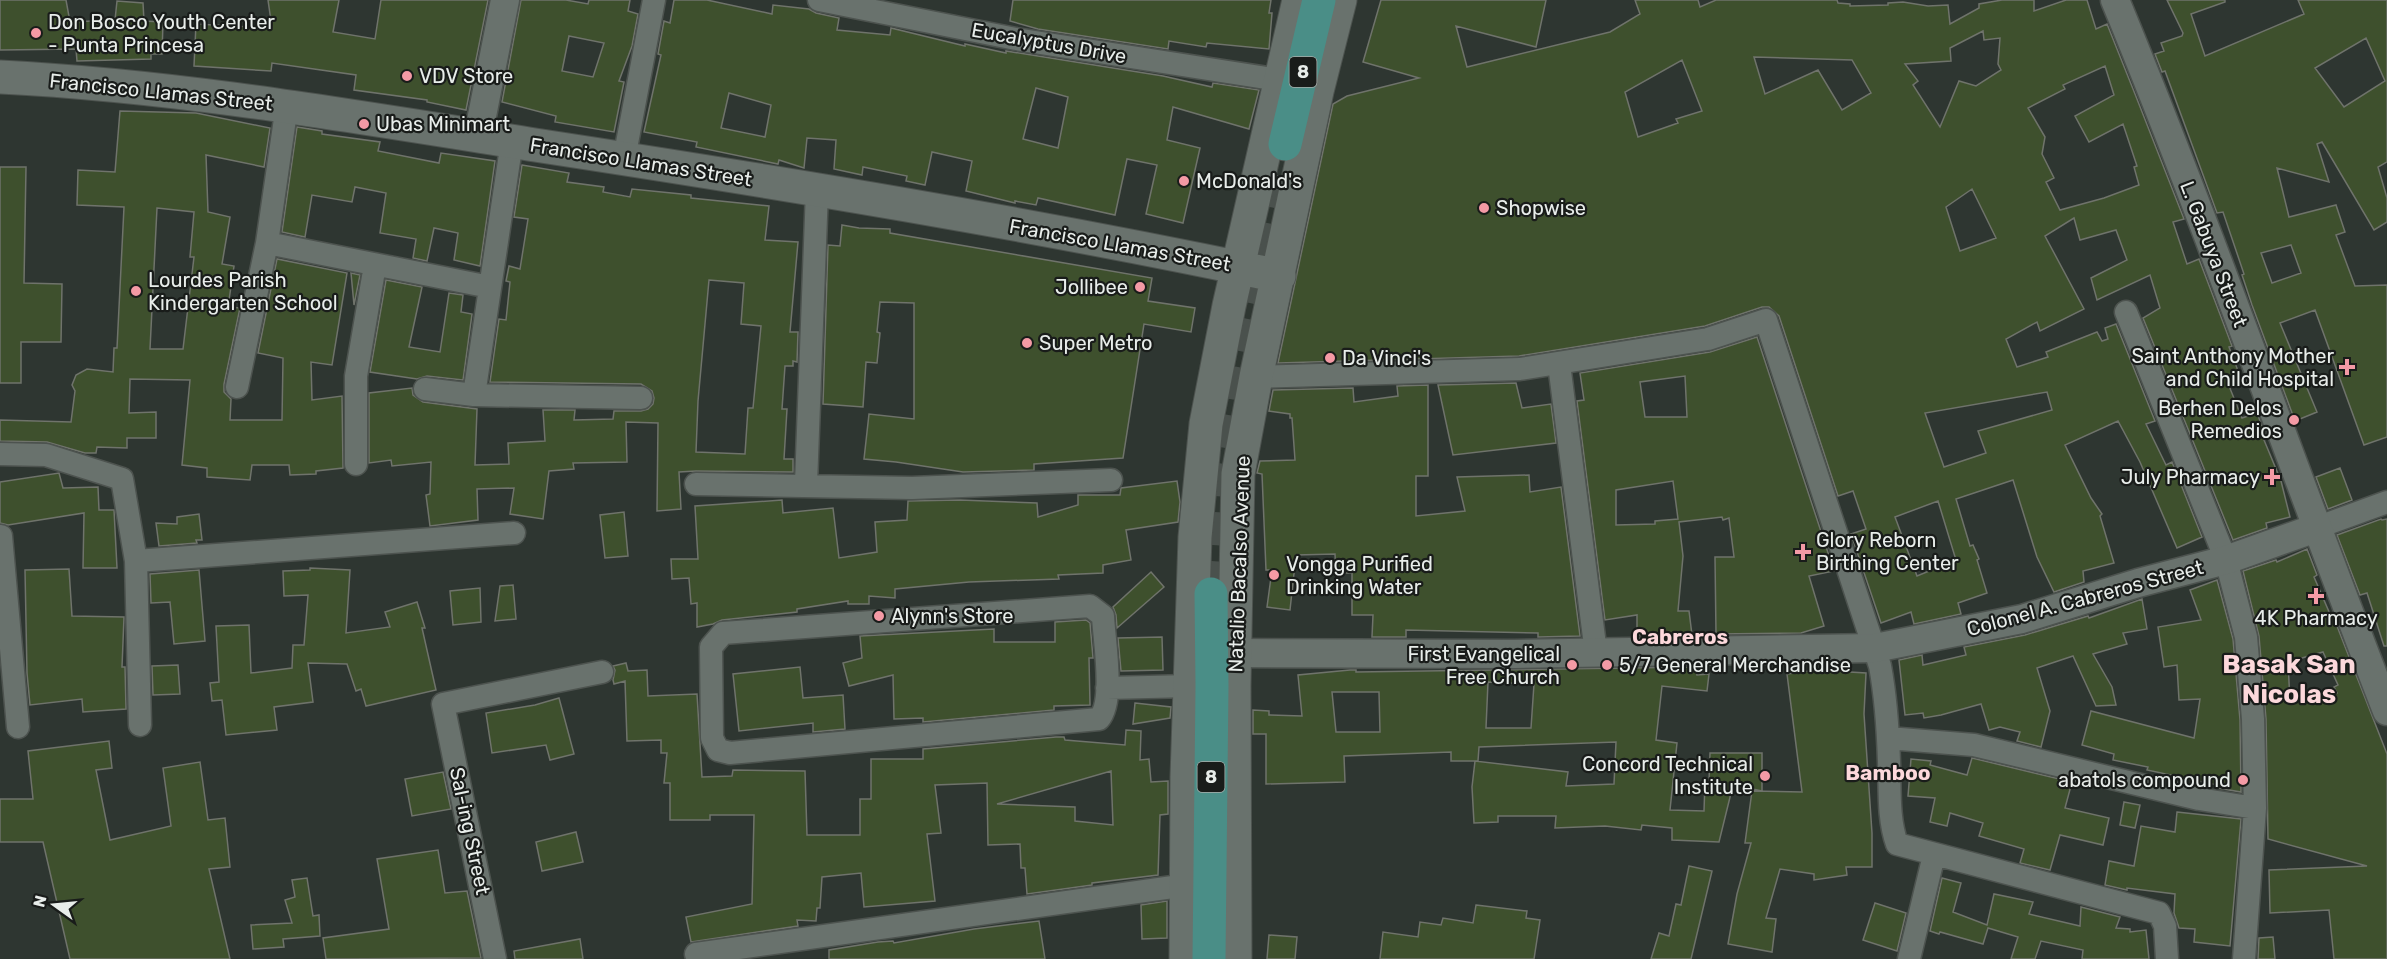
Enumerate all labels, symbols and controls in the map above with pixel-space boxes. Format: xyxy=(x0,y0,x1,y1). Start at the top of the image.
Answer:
place label: Don Bosco Youth Center - Punta Princesa xyxy=(48,10,275,57)
street label: Eucalyptus Drive xyxy=(970,18,1128,68)
marker: Don Bosco Youth Center - Punta Princesa xyxy=(29,26,43,40)
road number: 8 xyxy=(1290,57,1316,87)
place label: VDV Store xyxy=(419,64,513,88)
street label: Francisco Llamas Street xyxy=(48,68,274,116)
marker: VDV Store xyxy=(400,69,414,83)
place label: Ubas Minimart xyxy=(376,112,510,136)
marker: Ubas Minimart xyxy=(357,117,371,131)
street label: Francisco Llamas Street xyxy=(528,133,754,191)
place label: McDonald's xyxy=(1196,169,1302,193)
marker: McDonald's xyxy=(1177,174,1191,188)
street label: L. Gabuya Street xyxy=(2175,178,2253,330)
place label: Shopwise xyxy=(1496,196,1586,220)
marker: Shopwise xyxy=(1477,201,1491,215)
street label: Francisco Llamas Street xyxy=(1007,214,1233,276)
place label: Lourdes Parish Kindergarten School xyxy=(148,268,338,315)
place label: Jollibee xyxy=(1055,275,1128,299)
marker: Jollibee xyxy=(1133,280,1147,294)
marker: Lourdes Parish Kindergarten School xyxy=(129,284,143,298)
place label: Super Metro xyxy=(1039,331,1152,355)
marker: Super Metro xyxy=(1020,336,1034,350)
place label: Saint Anthony Mother and Child Hospital xyxy=(2131,344,2334,391)
place label: Da Vinci's xyxy=(1342,346,1431,370)
marker: Da Vinci's xyxy=(1323,351,1337,365)
marker: Saint Anthony Mother and Child Hospital xyxy=(2338,358,2356,376)
place label: Berhen Delos Remedios xyxy=(2158,396,2282,443)
marker: Berhen Delos Remedios xyxy=(2287,413,2301,427)
street label: Natalio Bacalso Avenue xyxy=(1223,455,1255,673)
place label: July Pharmacy xyxy=(2121,465,2260,489)
marker: July Pharmacy xyxy=(2265,470,2279,484)
place label: Glory Reborn Birthing Center xyxy=(1816,528,1959,575)
marker: Glory Reborn Birthing Center xyxy=(1794,543,1812,561)
place label: Vongga Purified Drinking Water xyxy=(1286,552,1433,599)
street label: Colonel A. Cabreros Street xyxy=(1964,555,2206,641)
marker: Vongga Purified Drinking Water xyxy=(1267,568,1281,582)
marker: 4K Pharmacy xyxy=(2309,589,2323,603)
place label: Alynn's Store xyxy=(891,604,1013,628)
place label: 4K Pharmacy xyxy=(2254,606,2378,630)
marker: Alynn's Store xyxy=(872,609,886,623)
district label: Cabreros xyxy=(1632,624,1728,649)
place label: First Evangelical Free Church xyxy=(1408,642,1560,689)
district label: Basak San Nicolas xyxy=(2222,649,2356,710)
place label: 5/7 General Merchandise xyxy=(1619,653,1851,677)
marker: First Evangelical Free Church xyxy=(1565,658,1579,672)
marker: 5/7 General Merchandise xyxy=(1600,658,1614,672)
place label: Concord Technical Institute xyxy=(1582,752,1753,799)
district label: Bamboo xyxy=(1845,760,1931,785)
road number: 8 xyxy=(1198,762,1224,792)
street label: Sal-ing Street xyxy=(445,765,495,897)
place label: abatols compound xyxy=(2058,768,2231,792)
marker: Concord Technical Institute xyxy=(1758,769,1772,783)
marker: abatols compound xyxy=(2236,773,2250,787)
north arrow xyxy=(24,875,84,935)
text: N xyxy=(29,893,51,909)

